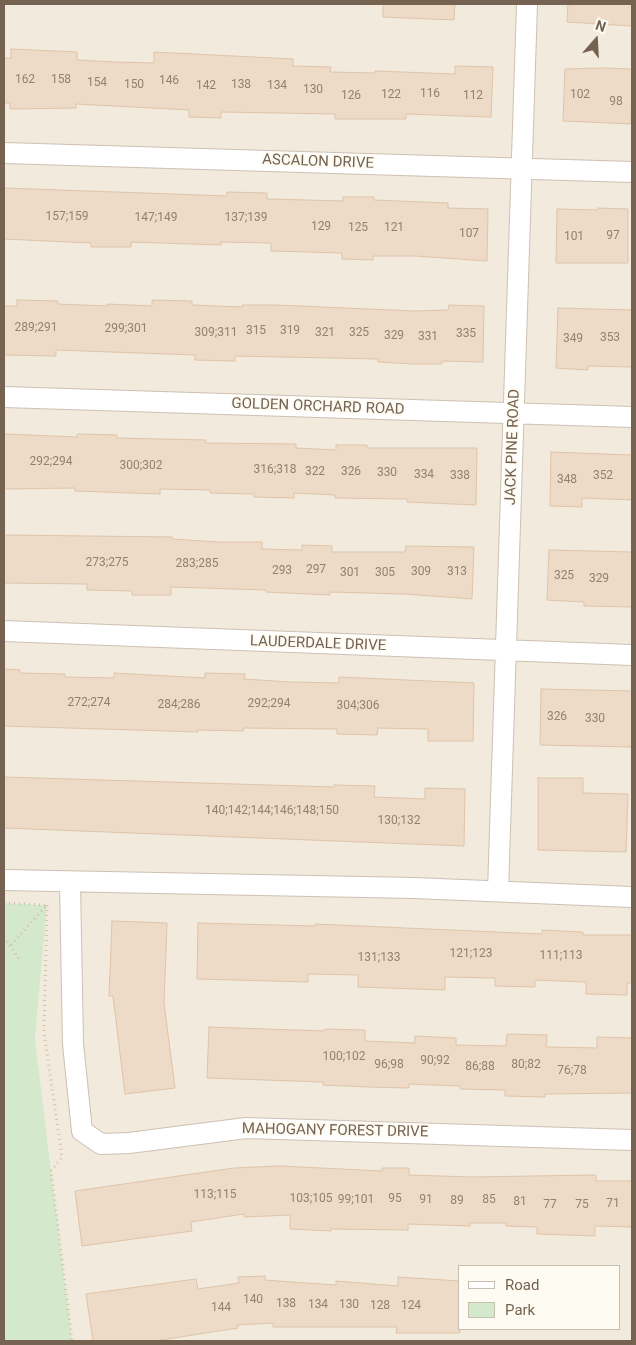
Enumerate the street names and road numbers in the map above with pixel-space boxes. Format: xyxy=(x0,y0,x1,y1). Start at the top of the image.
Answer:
street label: ASCALON DRIVE xyxy=(262,151,374,173)
street label: JACK PINE ROAD xyxy=(502,389,524,505)
street label: GOLDEN ORCHARD ROAD xyxy=(231,395,405,419)
street label: LAUDERDALE DRIVE xyxy=(250,633,386,655)
street label: MAHOGANY FOREST DRIVE xyxy=(242,1120,428,1142)

